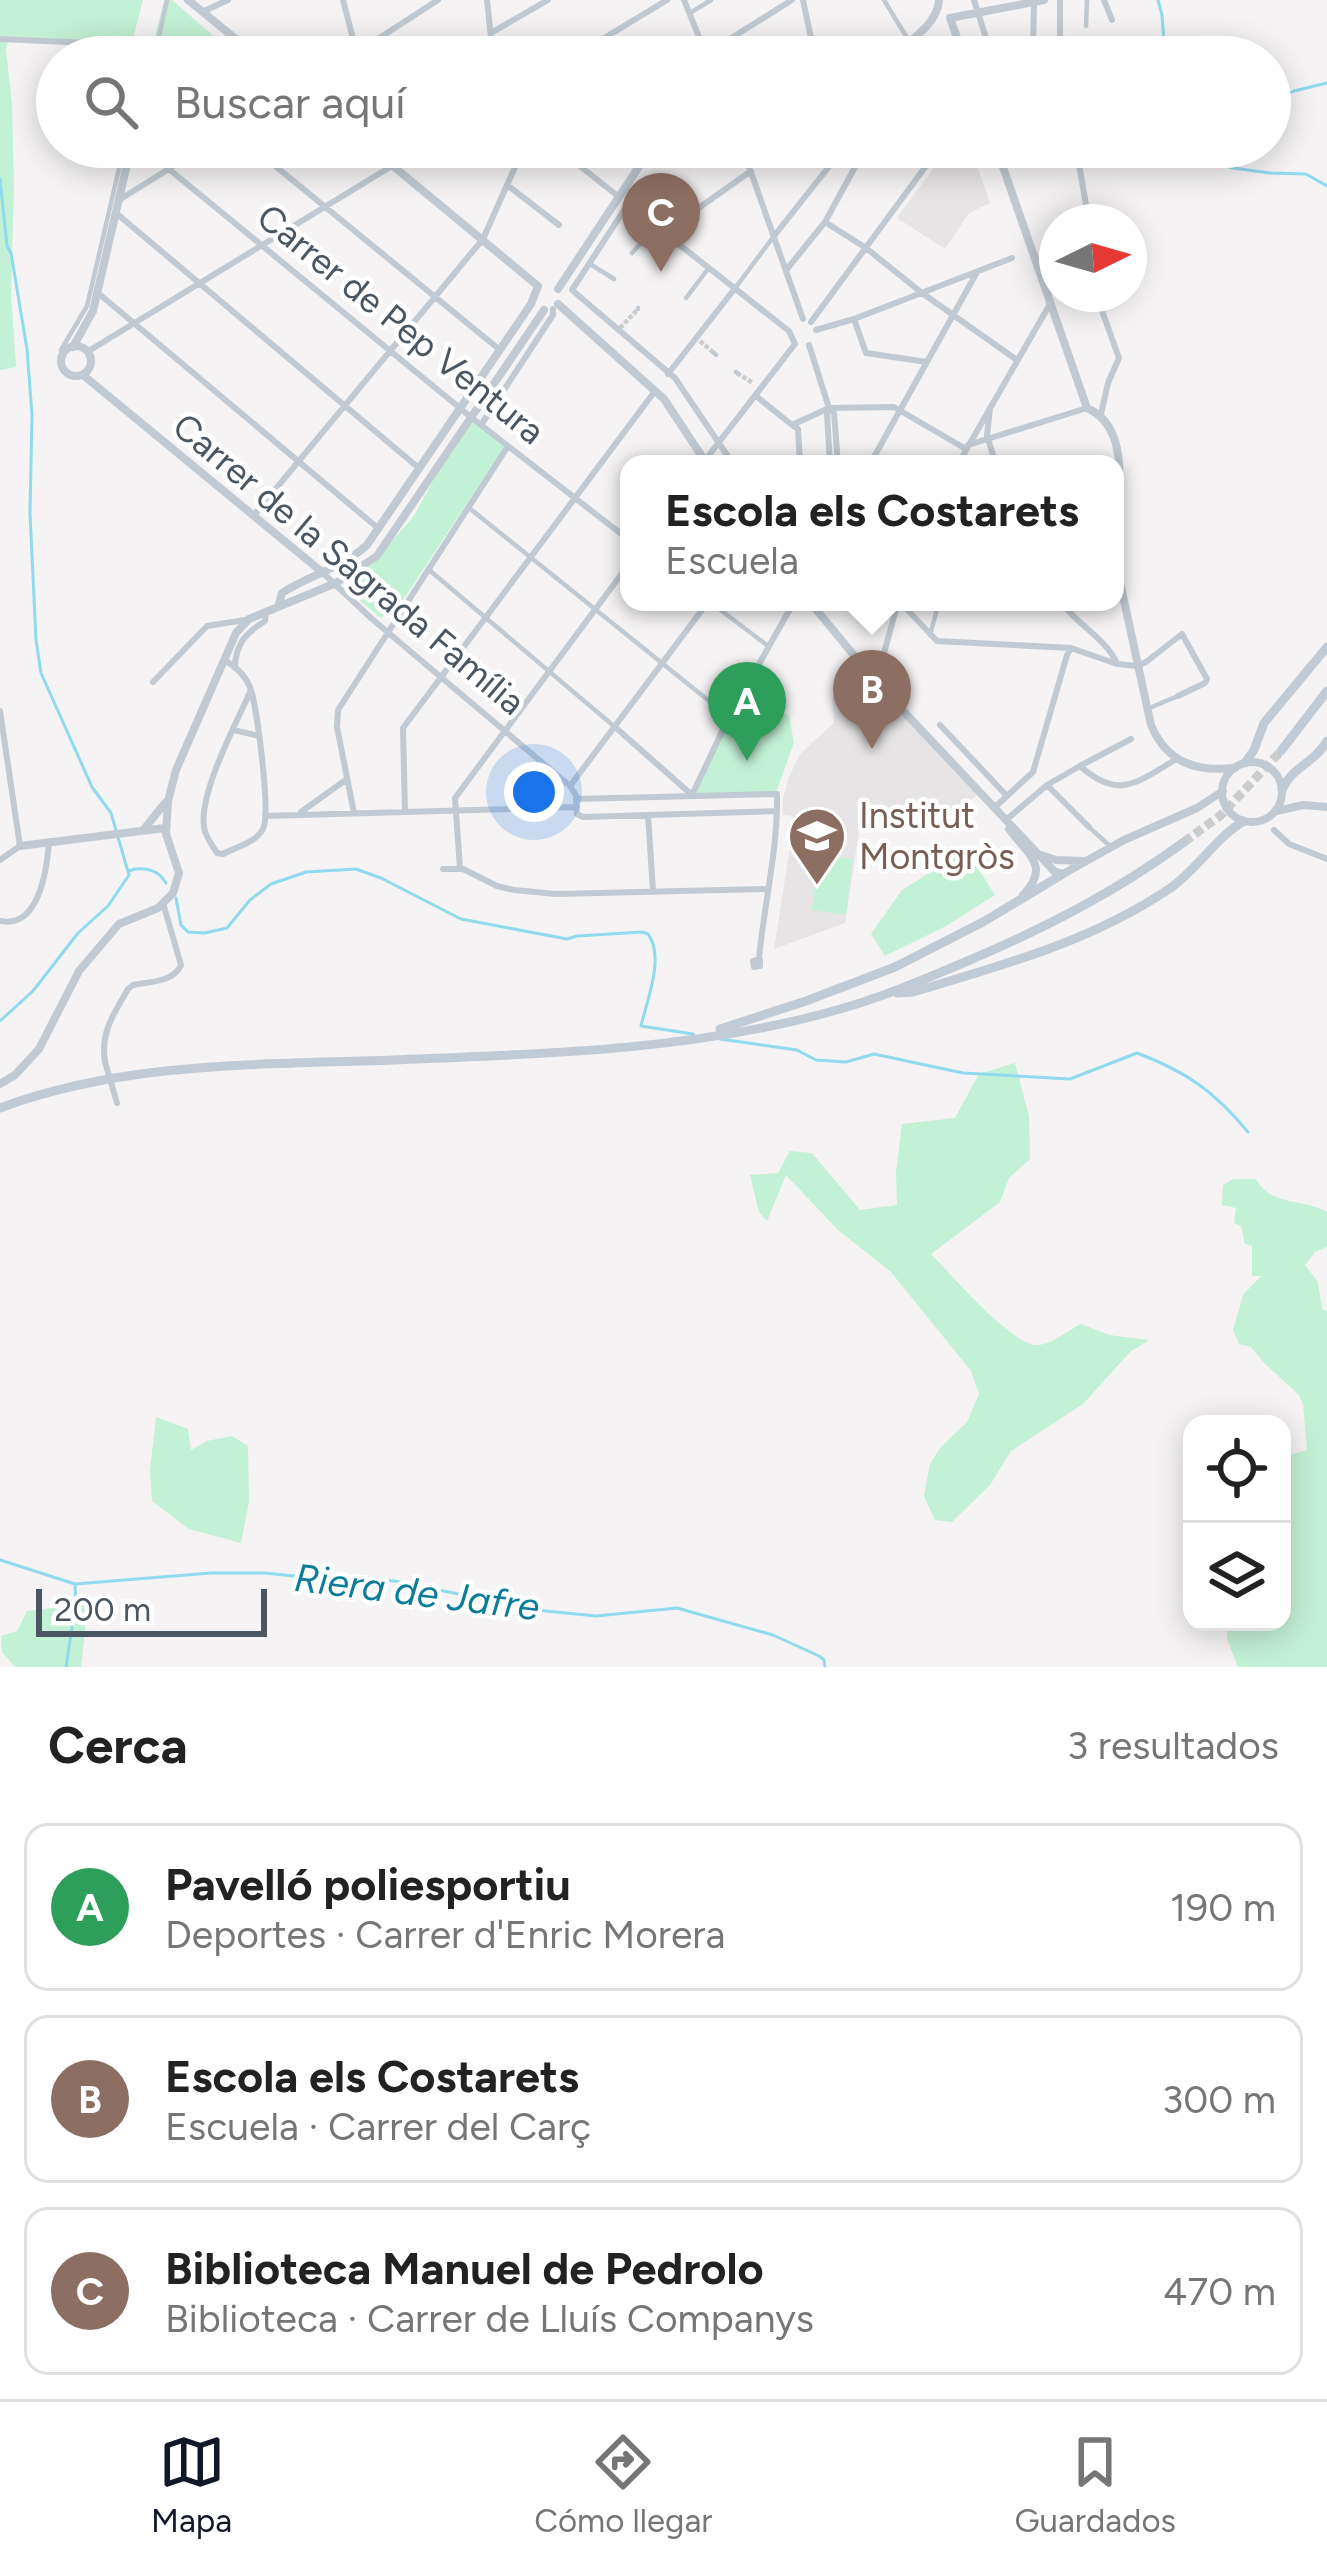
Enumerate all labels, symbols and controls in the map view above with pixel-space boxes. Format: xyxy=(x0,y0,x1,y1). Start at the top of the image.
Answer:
search box xyxy=(36,36,1291,168)
icon: search xyxy=(78,69,144,135)
text: Buscar aquí xyxy=(174,75,406,129)
pin: C xyxy=(622,173,700,272)
street label: Carrer de Pep Ventura xyxy=(249,195,553,453)
north arrow xyxy=(1039,204,1147,312)
street label: Carrer de la Sagrada Família xyxy=(164,404,534,724)
popup xyxy=(620,455,1124,611)
text: Escola els Costarets xyxy=(665,483,1079,537)
text: Escuela xyxy=(665,537,799,584)
pin: B xyxy=(833,650,911,749)
pin: A xyxy=(708,662,786,761)
your location xyxy=(504,762,564,822)
place label: Institut Montgròs xyxy=(859,794,1015,878)
school or university icon: Institut Montgròs xyxy=(786,805,848,887)
map controls xyxy=(1183,1415,1291,1631)
button: locate xyxy=(1183,1415,1291,1523)
button: layers xyxy=(1183,1523,1291,1631)
water label: Riera de Jafre xyxy=(292,1554,542,1630)
scale bar xyxy=(36,1583,267,1636)
text: 200 m xyxy=(54,1590,151,1629)
text: Cerca xyxy=(48,1715,188,1776)
text: 3 resultados xyxy=(1067,1722,1279,1769)
text: Pavelló poliesportiu xyxy=(165,1857,571,1911)
text: A xyxy=(76,1884,104,1931)
text: 190 m xyxy=(1170,1884,1276,1931)
text: Deportes · Carrer d'Enric Morera xyxy=(165,1911,725,1958)
text: Escola els Costarets xyxy=(165,2049,579,2103)
text: B xyxy=(78,2076,102,2123)
text: 300 m xyxy=(1162,2076,1276,2123)
text: Escuela · Carrer del Carç xyxy=(165,2103,591,2150)
text: Biblioteca Manuel de Pedrolo xyxy=(165,2241,764,2295)
text: C xyxy=(76,2268,104,2315)
text: 470 m xyxy=(1163,2268,1276,2315)
text: Biblioteca · Carrer de Lluís Companys xyxy=(165,2295,814,2342)
tab: Mapa xyxy=(151,2429,232,2540)
tab: Cómo llegar xyxy=(534,2429,712,2540)
tab: Guardados xyxy=(1014,2429,1176,2540)

